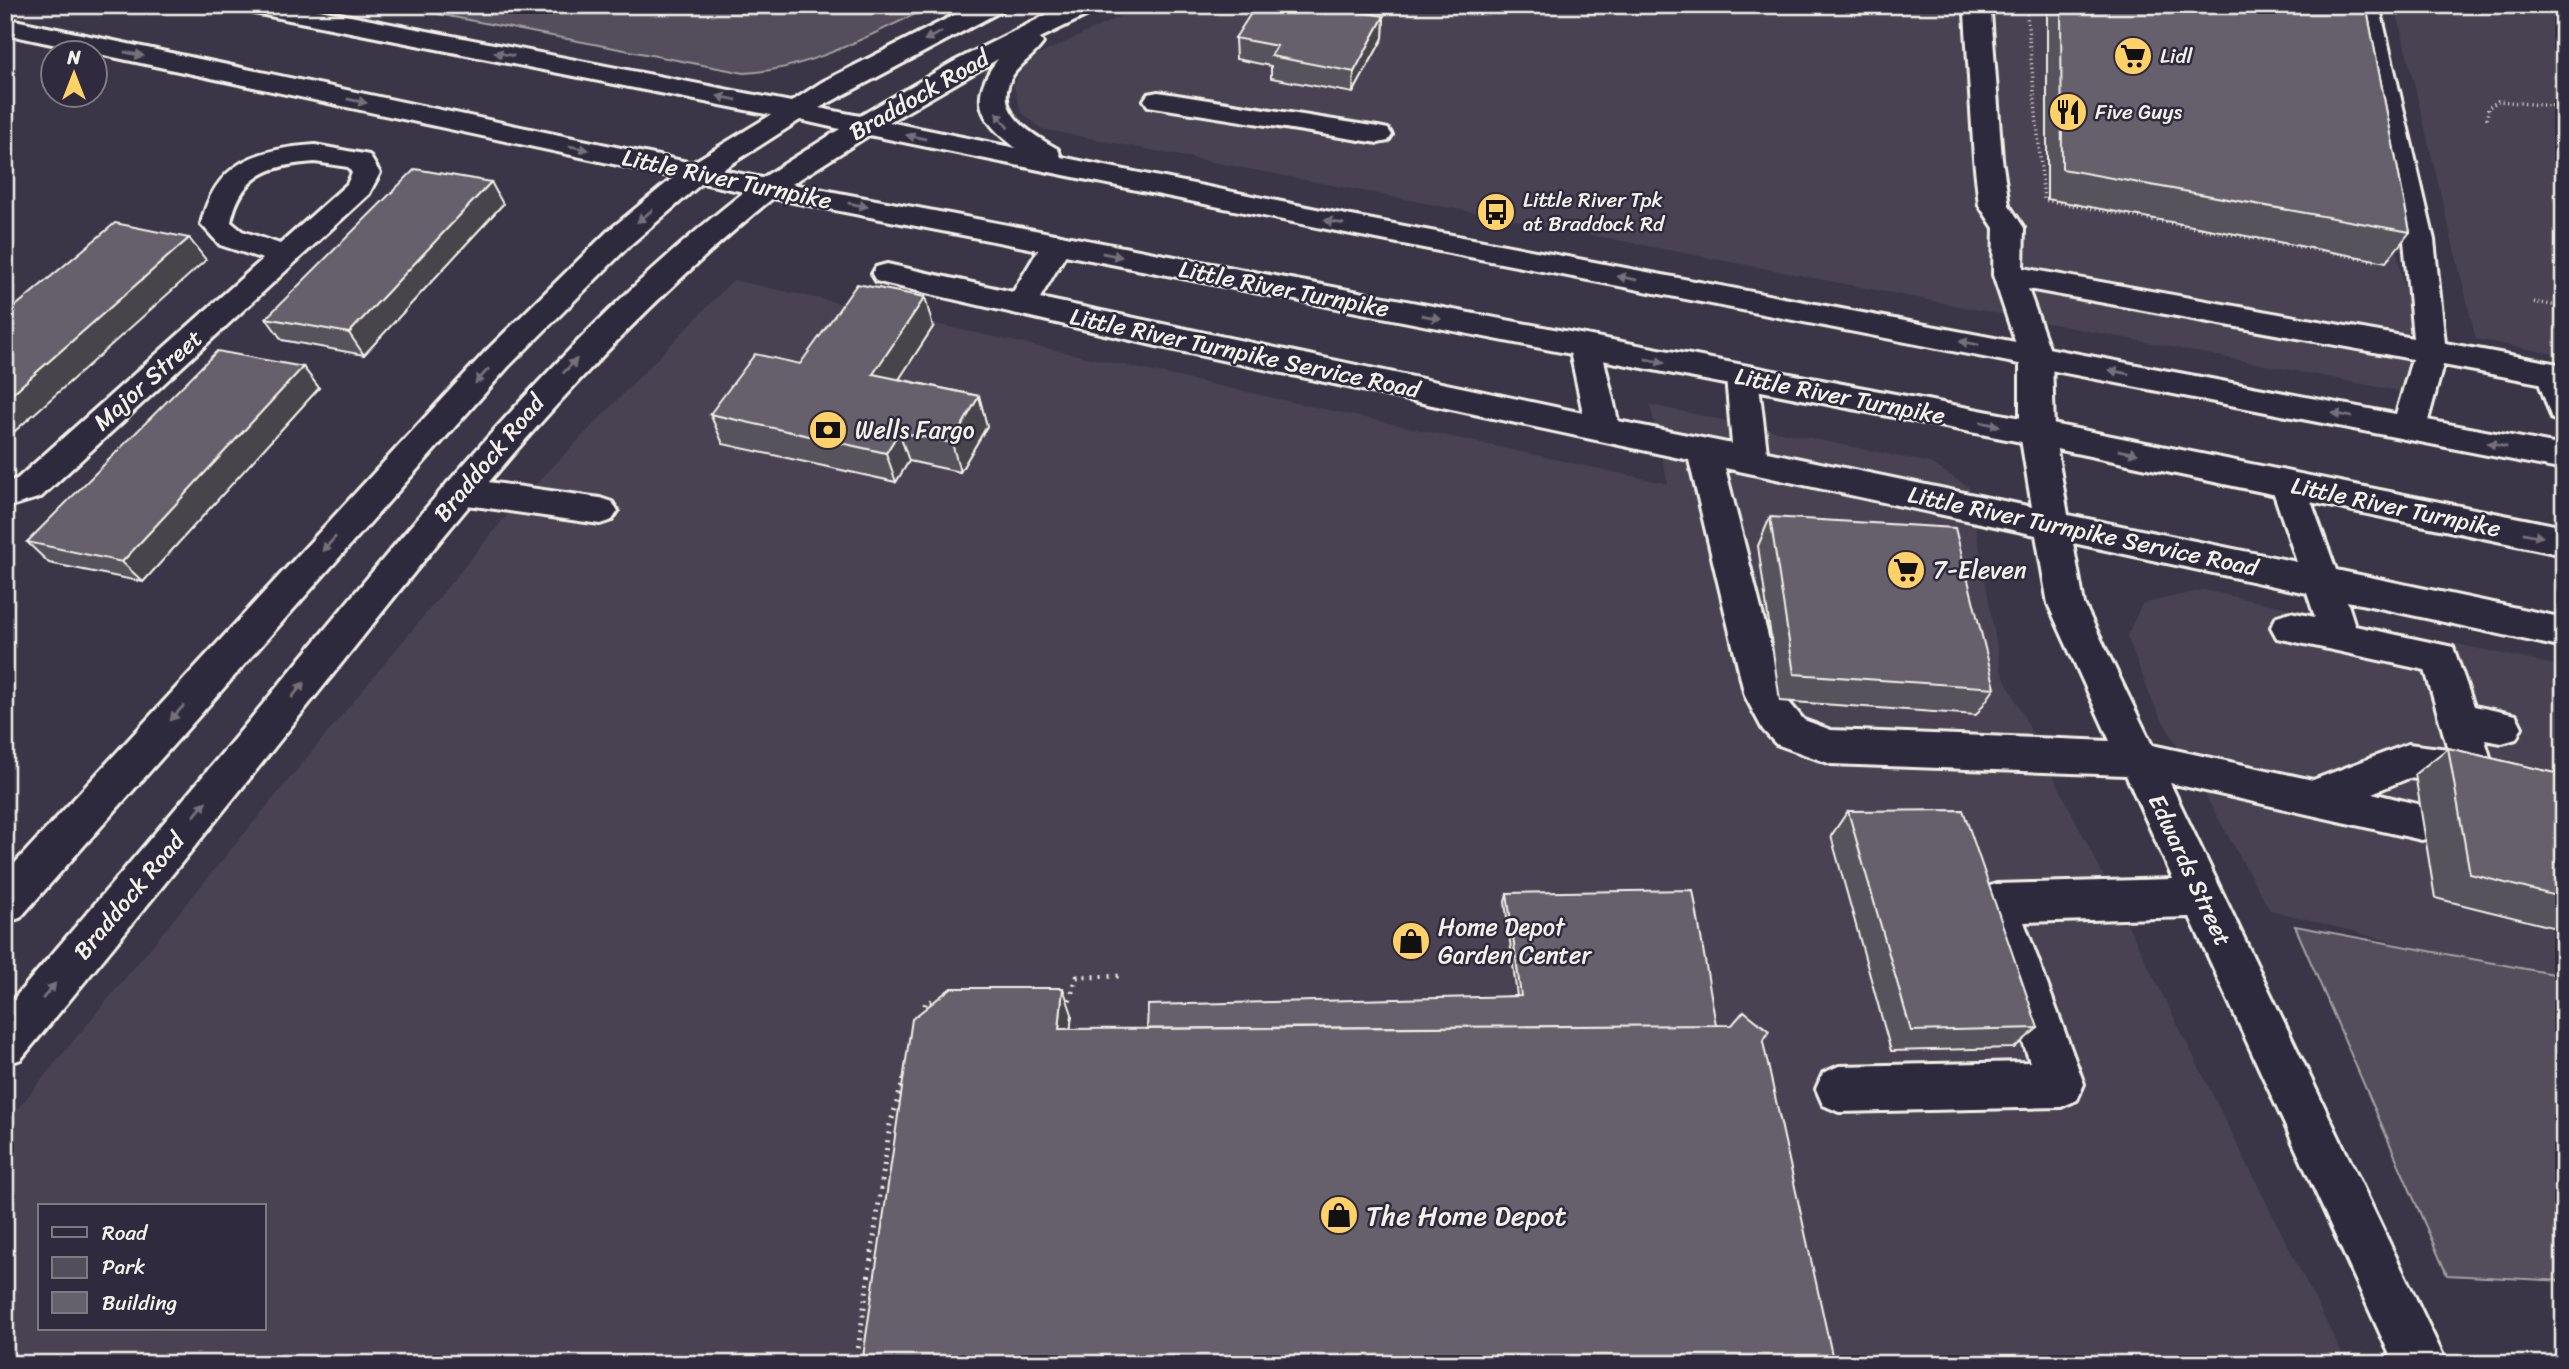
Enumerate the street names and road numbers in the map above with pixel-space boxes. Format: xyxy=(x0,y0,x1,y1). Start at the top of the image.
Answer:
street label: Braddock Road xyxy=(841,37,998,152)
street label: Little River Turnpike xyxy=(618,136,836,222)
street label: Little River Turnpike xyxy=(1175,248,1393,330)
street label: Little River Turnpike Service Road xyxy=(1066,295,1425,411)
street label: Major Street xyxy=(83,319,213,441)
street label: Little River Turnpike xyxy=(1731,355,1949,437)
street label: Braddock Road xyxy=(423,383,556,531)
street label: Little River Turnpike xyxy=(2287,464,2505,550)
street label: Little River Turnpike Service Road xyxy=(1904,473,2263,589)
street label: Edwards Street xyxy=(2136,787,2244,953)
street label: Braddock Road xyxy=(63,821,196,969)

